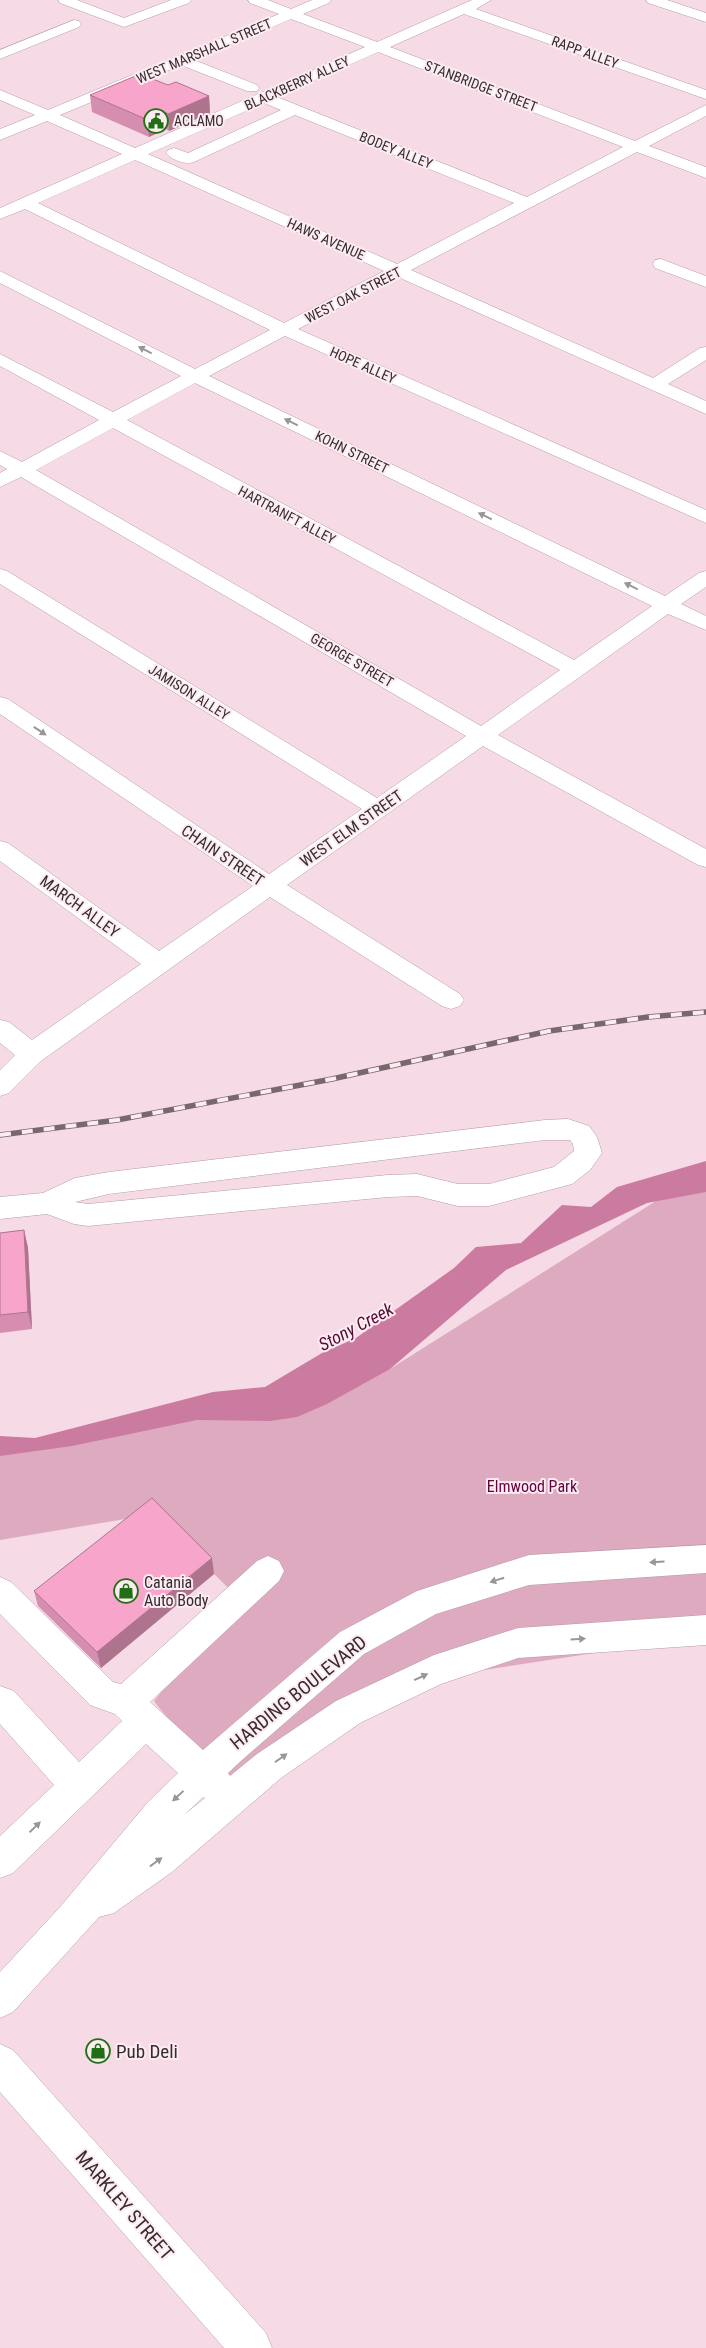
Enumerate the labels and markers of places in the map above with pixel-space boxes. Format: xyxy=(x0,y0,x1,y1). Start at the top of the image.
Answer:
public building icon: ACLAMO xyxy=(143,108,169,134)
place label: ACLAMO xyxy=(174,113,224,129)
place label: Catania Auto Body xyxy=(144,1573,209,1610)
shop icon: Catania Auto Body xyxy=(113,1578,139,1604)
shop icon: Pub Deli xyxy=(85,2038,111,2064)
place label: Pub Deli xyxy=(116,2040,178,2063)

